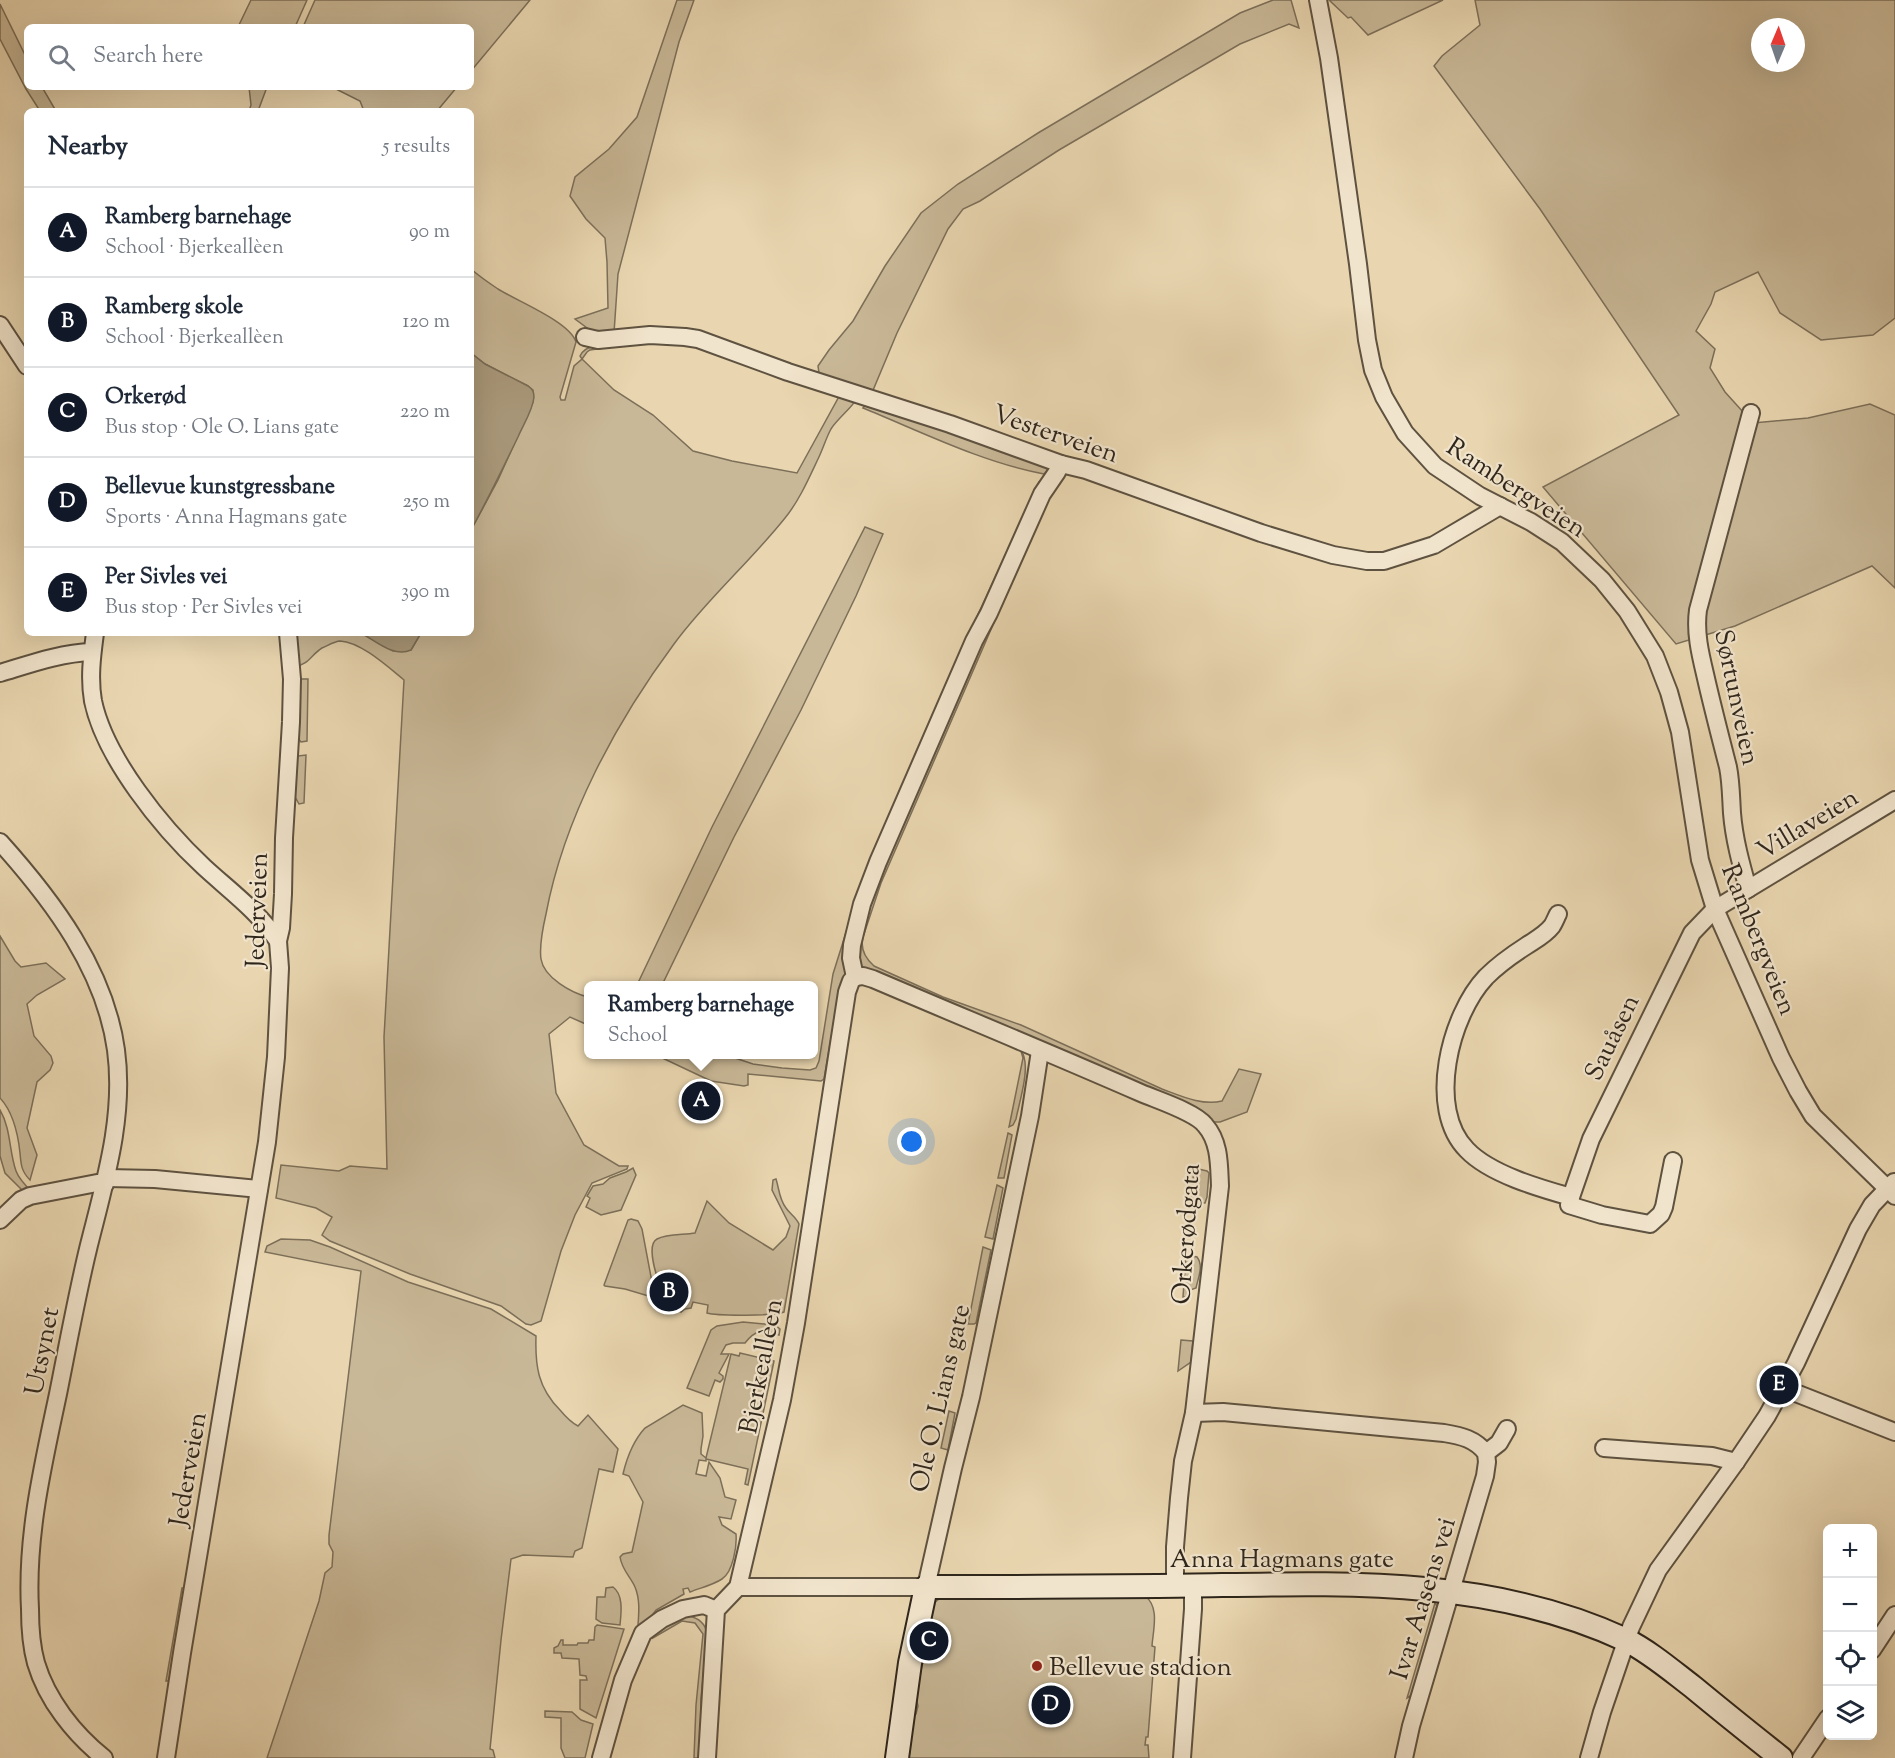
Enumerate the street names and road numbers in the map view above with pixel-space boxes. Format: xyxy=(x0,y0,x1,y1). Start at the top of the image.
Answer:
street label: Vesterveien xyxy=(987,397,1123,474)
street label: Rambergveien xyxy=(1438,430,1593,548)
street label: Sørtunveien xyxy=(1703,626,1768,769)
street label: Villaveien xyxy=(1750,780,1866,870)
street label: Jederveien xyxy=(238,852,279,971)
street label: Rambergveien xyxy=(1710,859,1805,1021)
street label: Sauåsen xyxy=(1577,989,1650,1087)
street label: Orkerødgata xyxy=(1164,1162,1211,1306)
street label: Bjerkeallèen xyxy=(731,1296,794,1437)
street label: Ole O. Lians gate xyxy=(902,1301,981,1496)
street label: Utsynet xyxy=(17,1304,70,1399)
street label: Jederveien xyxy=(161,1409,218,1532)
street label: Ivar Aasens vei xyxy=(1382,1513,1467,1684)
street label: Anna Hagmans gate xyxy=(1170,1542,1394,1579)

